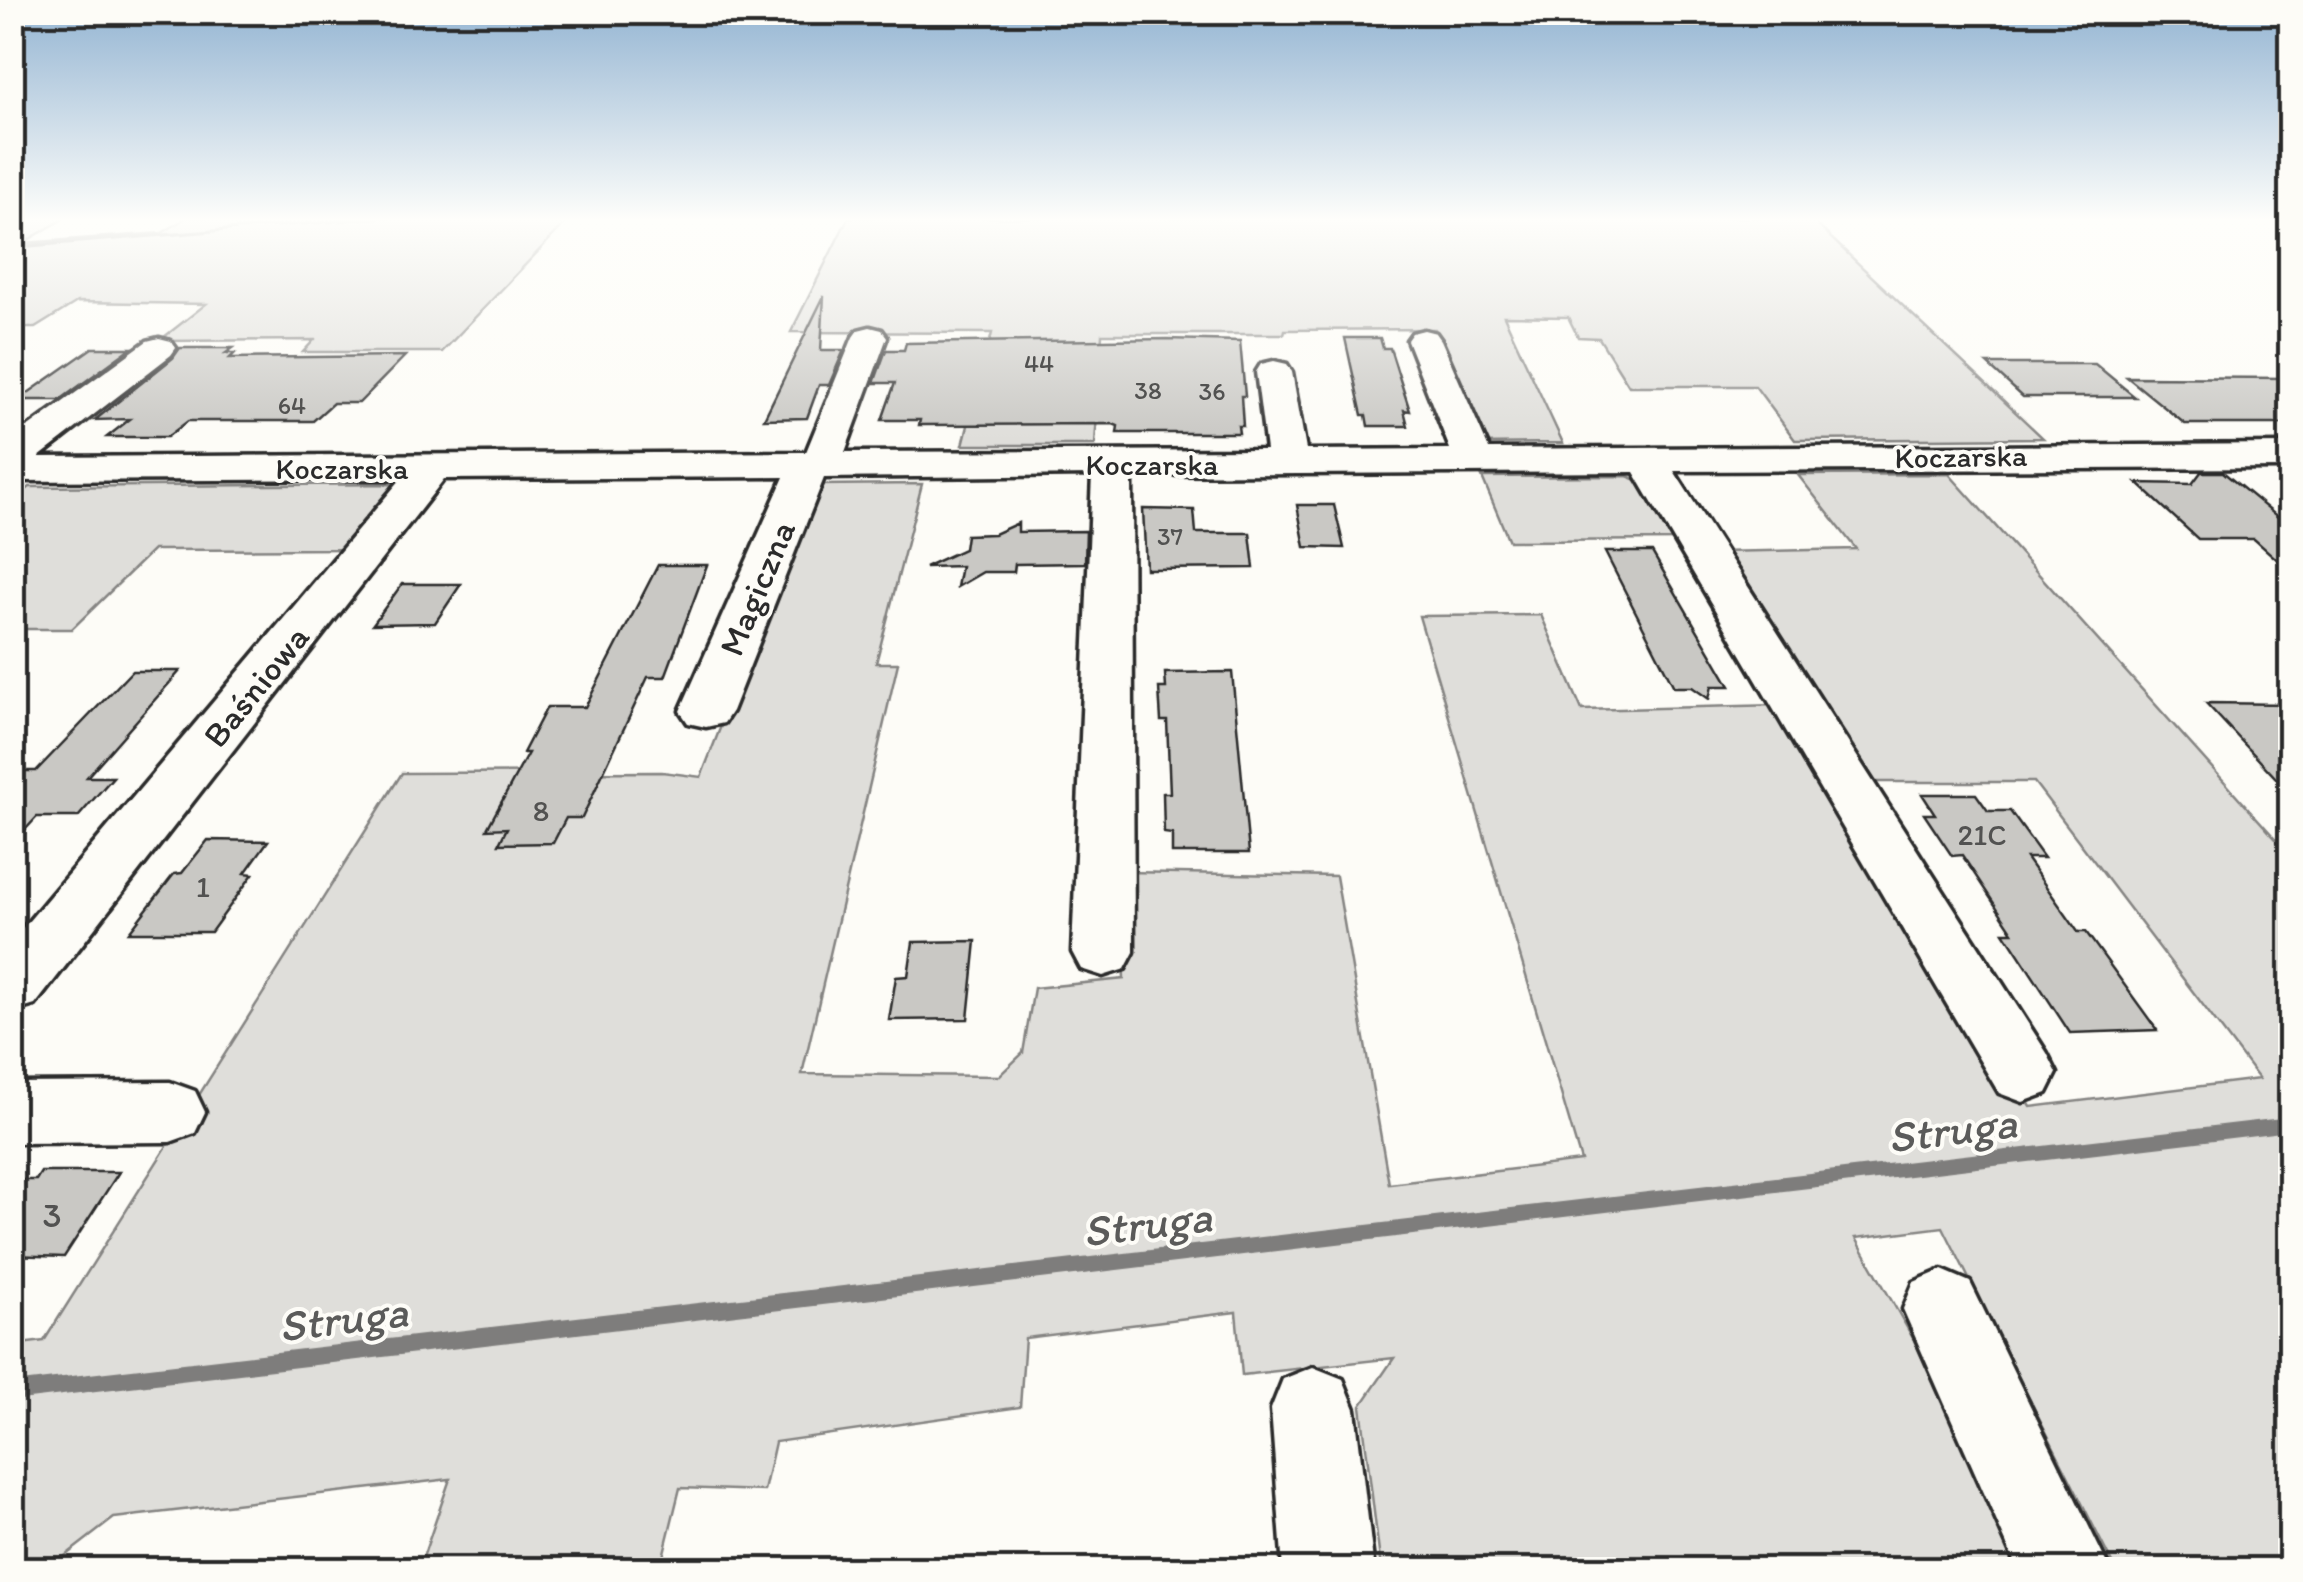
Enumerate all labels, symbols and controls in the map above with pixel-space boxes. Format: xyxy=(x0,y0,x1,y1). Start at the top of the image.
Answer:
house number: 44 xyxy=(1024,348,1054,378)
house number: 38 xyxy=(1134,375,1162,405)
house number: 36 xyxy=(1199,376,1225,406)
house number: 64 xyxy=(278,390,306,420)
street label: Koczarska xyxy=(1894,437,2028,476)
street label: Koczarska xyxy=(1086,446,1219,483)
street label: Koczarska xyxy=(276,450,409,487)
street label: Magiczna xyxy=(710,514,804,662)
house number: 37 xyxy=(1157,521,1183,551)
street label: Baśniowa xyxy=(194,616,318,756)
house number: 8 xyxy=(533,792,549,829)
house number: 21C xyxy=(1958,816,2007,853)
house number: 1 xyxy=(196,868,210,905)
water label: Struga xyxy=(1885,1094,2020,1164)
water label: Struga xyxy=(1080,1188,1215,1258)
house number: 3 xyxy=(42,1194,62,1236)
water label: Struga xyxy=(276,1283,411,1353)

